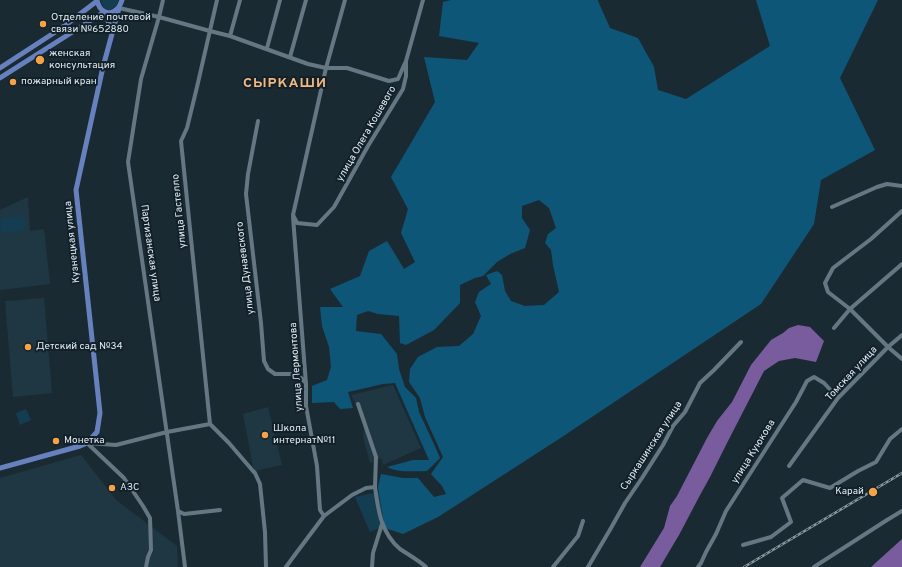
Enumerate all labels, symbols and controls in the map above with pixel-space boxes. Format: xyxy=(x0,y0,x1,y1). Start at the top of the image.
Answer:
place label: Отделение почтовой связи №652880 xyxy=(51,12,151,36)
marker: Отделение почтовой связи №652880 xyxy=(38,19,48,29)
place label: женская консультация xyxy=(49,48,115,72)
marker: женская консультация xyxy=(34,54,46,66)
place label: пожарный кран xyxy=(21,76,97,88)
district label: СЫРКАШИ xyxy=(243,76,327,92)
marker: пожарный кран xyxy=(8,77,18,87)
street label: улица Олега Кошевого xyxy=(335,84,399,184)
street label: улица Гастелло xyxy=(170,173,190,249)
street label: Кузнецкая улица xyxy=(63,200,83,284)
street label: Партизанская улица xyxy=(137,204,163,302)
street label: улица Дунаевского xyxy=(234,221,258,315)
street label: улица Лермонтова xyxy=(288,322,306,412)
place label: Детский сад №34 xyxy=(36,341,123,353)
marker: Детский сад №34 xyxy=(23,342,33,352)
street label: Томская улица xyxy=(824,344,880,404)
street label: Сыркашинская улица xyxy=(619,399,685,493)
street label: улица Куюкова xyxy=(729,418,779,486)
place label: Школа интернат№11 xyxy=(273,423,335,446)
marker: Школа интернат№11 xyxy=(260,430,270,440)
place label: Монетка xyxy=(64,435,105,447)
marker: Монетка xyxy=(51,436,61,446)
place label: АЗС xyxy=(120,482,139,494)
marker: АЗС xyxy=(107,483,117,493)
place label: Карай xyxy=(835,486,864,498)
marker: Карай xyxy=(867,486,879,498)

